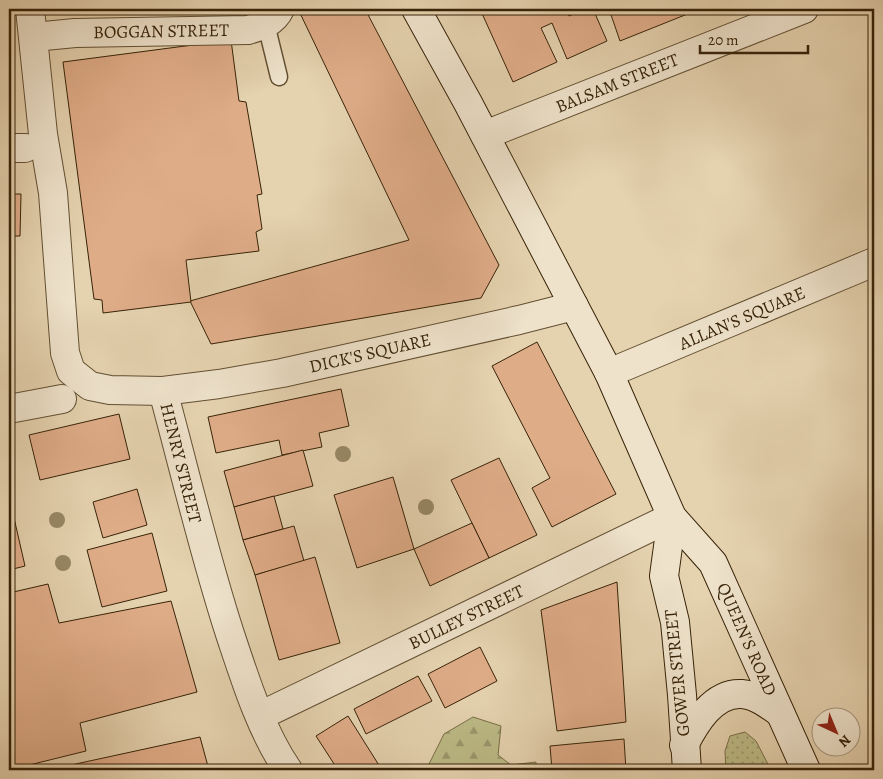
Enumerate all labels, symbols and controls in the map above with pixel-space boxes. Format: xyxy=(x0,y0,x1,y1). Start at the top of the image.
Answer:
street label: BOGGAN STREET xyxy=(93,18,229,44)
scale bar xyxy=(700,22,808,54)
text: 20 m xyxy=(708,30,739,50)
street label: BALSAM STREET xyxy=(552,47,682,119)
street label: ALLAN'S SQUARE xyxy=(674,281,809,356)
street label: DICK'S SQUARE xyxy=(307,327,433,379)
street label: HENRY STREET xyxy=(154,400,208,526)
street label: BULLEY STREET xyxy=(404,579,528,655)
street label: QUEEN'S ROAD xyxy=(711,579,783,699)
street label: GOWER STREET xyxy=(658,608,696,738)
north arrow xyxy=(810,706,860,756)
text: N xyxy=(834,731,855,751)

